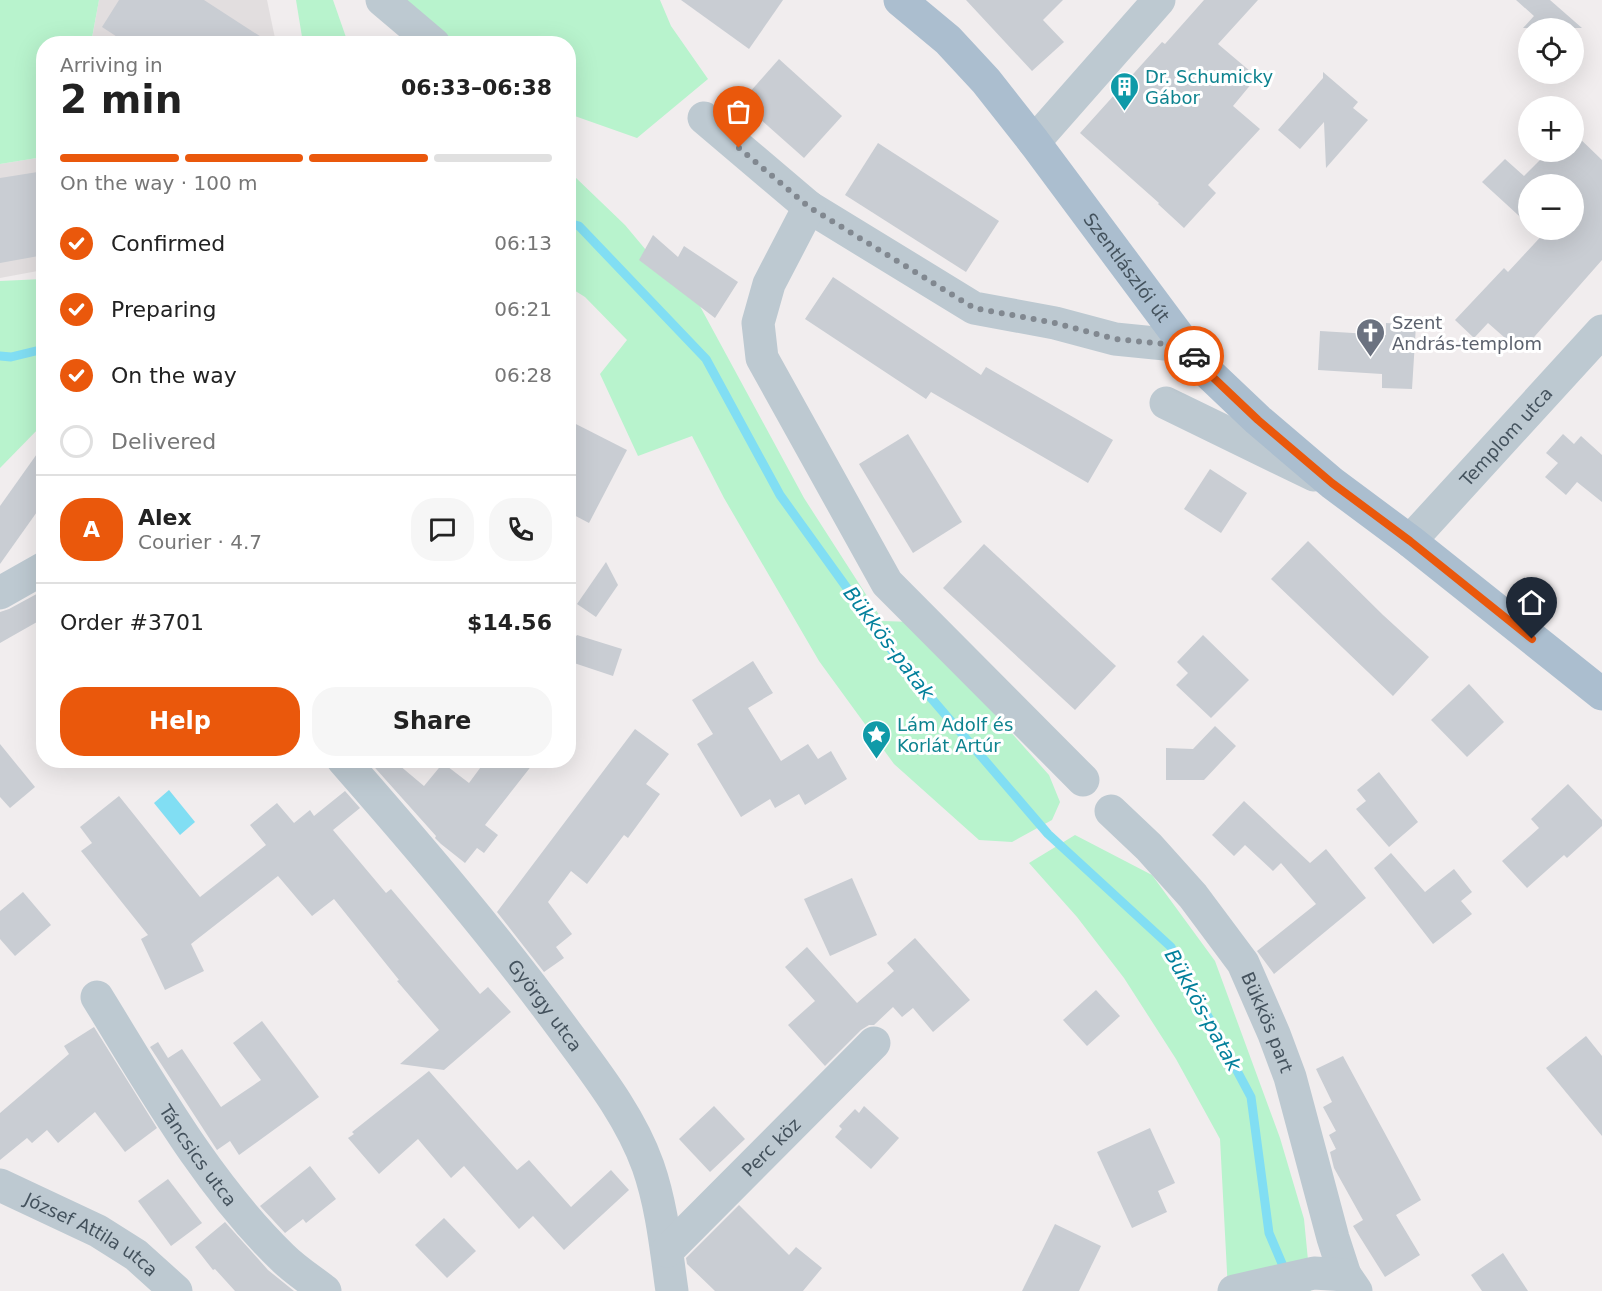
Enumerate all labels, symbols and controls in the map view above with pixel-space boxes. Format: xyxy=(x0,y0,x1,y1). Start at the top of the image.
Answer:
map controls xyxy=(1518,18,1584,240)
button: locate xyxy=(1518,18,1584,84)
text: Arriving in xyxy=(60,53,163,77)
place label: Dr. Schumicky Gábor xyxy=(1145,66,1273,108)
building icon: Dr. Schumicky Gábor xyxy=(1108,70,1140,112)
text: 06:33–06:38 xyxy=(401,75,552,100)
text: 2 min xyxy=(60,77,182,122)
pin xyxy=(713,86,764,148)
icon: bag xyxy=(722,95,755,128)
button: + xyxy=(1518,96,1584,162)
text: On the way · 100 m xyxy=(60,171,258,195)
button: − xyxy=(1518,174,1584,240)
street label: Szentlászlói út xyxy=(1080,208,1175,326)
icon: check xyxy=(60,227,93,260)
text: Confirmed xyxy=(111,231,225,256)
text: 06:13 xyxy=(494,231,552,255)
icon: check xyxy=(60,293,93,326)
text: Preparing xyxy=(111,297,217,322)
text: 06:21 xyxy=(494,297,552,321)
place label: Szent András-templom xyxy=(1392,312,1542,354)
church icon: Szent András-templom xyxy=(1355,316,1387,358)
courier xyxy=(1164,326,1224,386)
icon: car xyxy=(1178,340,1211,373)
icon: check xyxy=(60,359,93,392)
text: On the way xyxy=(111,363,237,388)
text: 06:28 xyxy=(494,363,552,387)
street label: Templom utca xyxy=(1455,382,1556,491)
text: Delivered xyxy=(111,429,216,454)
button: chat xyxy=(411,498,474,561)
button: phone xyxy=(489,498,552,561)
text: Alex xyxy=(138,505,192,530)
text: A xyxy=(83,517,100,542)
text: Courier · 4.7 xyxy=(138,530,262,554)
pin xyxy=(1506,577,1557,639)
water label: Bükkös-patak xyxy=(838,581,940,706)
icon: home xyxy=(1515,586,1548,619)
text: Order #3701 xyxy=(60,610,204,635)
text: $14.56 xyxy=(467,610,552,635)
button: Help xyxy=(60,687,300,756)
button: Share xyxy=(312,687,552,756)
place label: Lám Adolf és Korlát Artúr xyxy=(897,714,1013,756)
place icon: Lám Adolf és Korlát Artúr xyxy=(860,718,892,760)
water label: Bükkös-patak xyxy=(1160,945,1247,1077)
street label: György utca xyxy=(504,955,587,1055)
street label: Bükkös part xyxy=(1238,969,1298,1075)
street label: Táncsics utca xyxy=(155,1100,242,1210)
street label: Perc köz xyxy=(737,1113,804,1181)
street label: József Attila utca xyxy=(21,1187,162,1280)

